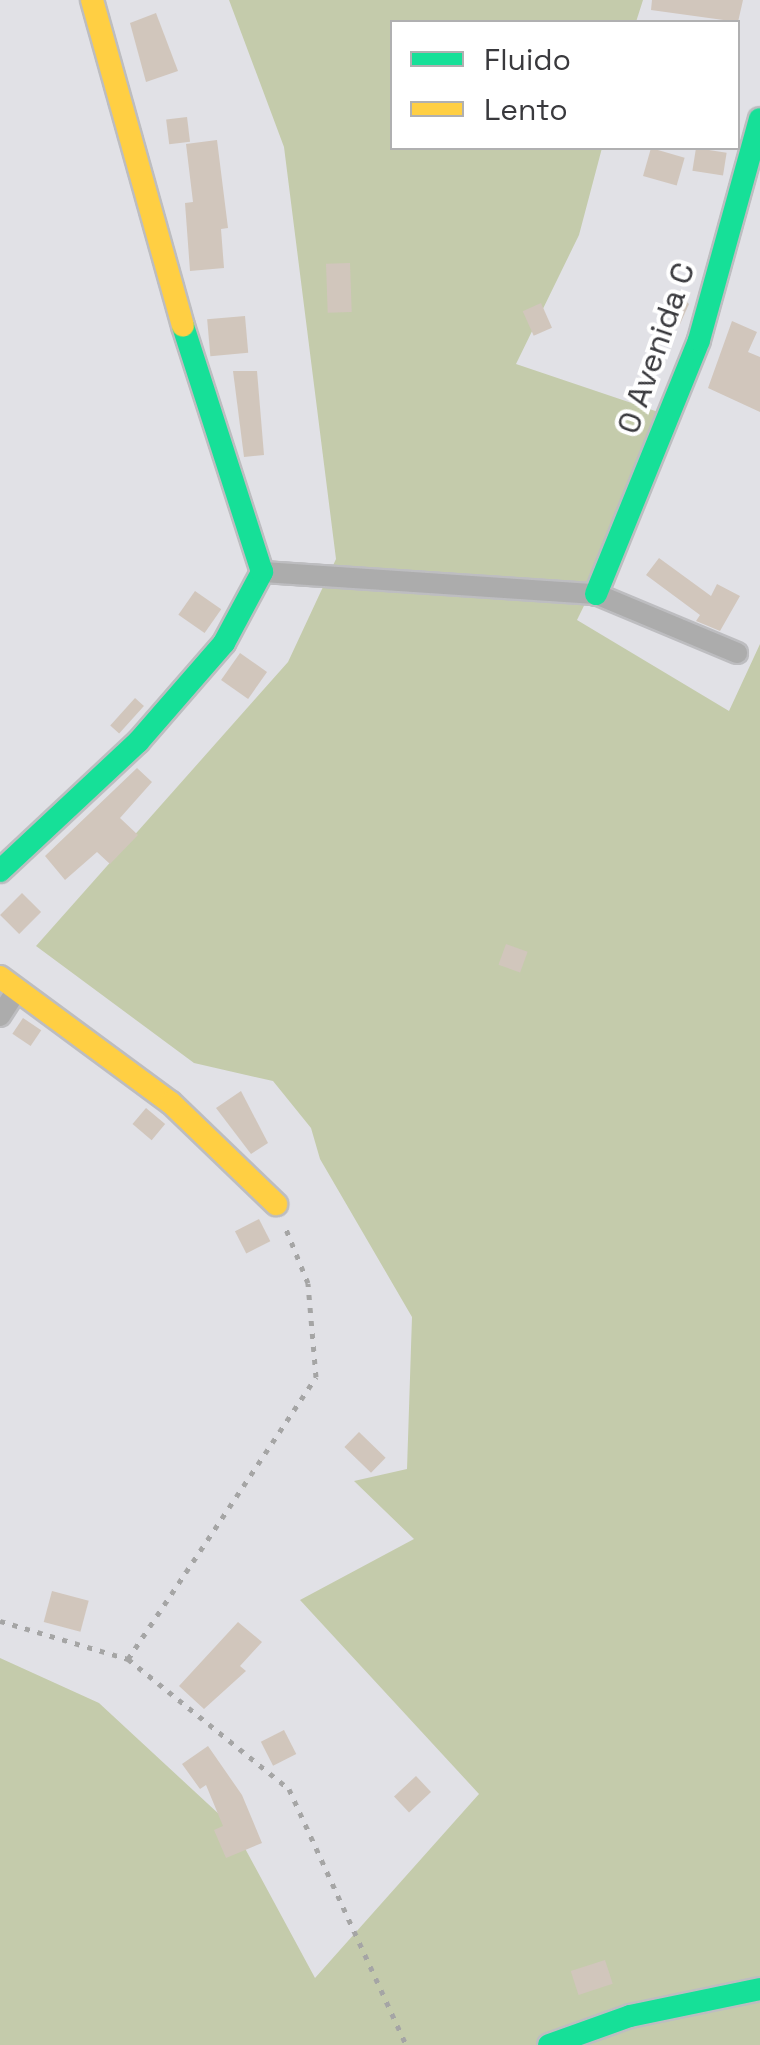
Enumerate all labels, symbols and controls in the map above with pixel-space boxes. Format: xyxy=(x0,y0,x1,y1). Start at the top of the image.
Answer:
legend xyxy=(390,20,740,150)
text: Fluido xyxy=(484,40,571,79)
text: Lento xyxy=(484,90,568,129)
street label: 0 Avenida C xyxy=(609,257,703,439)

